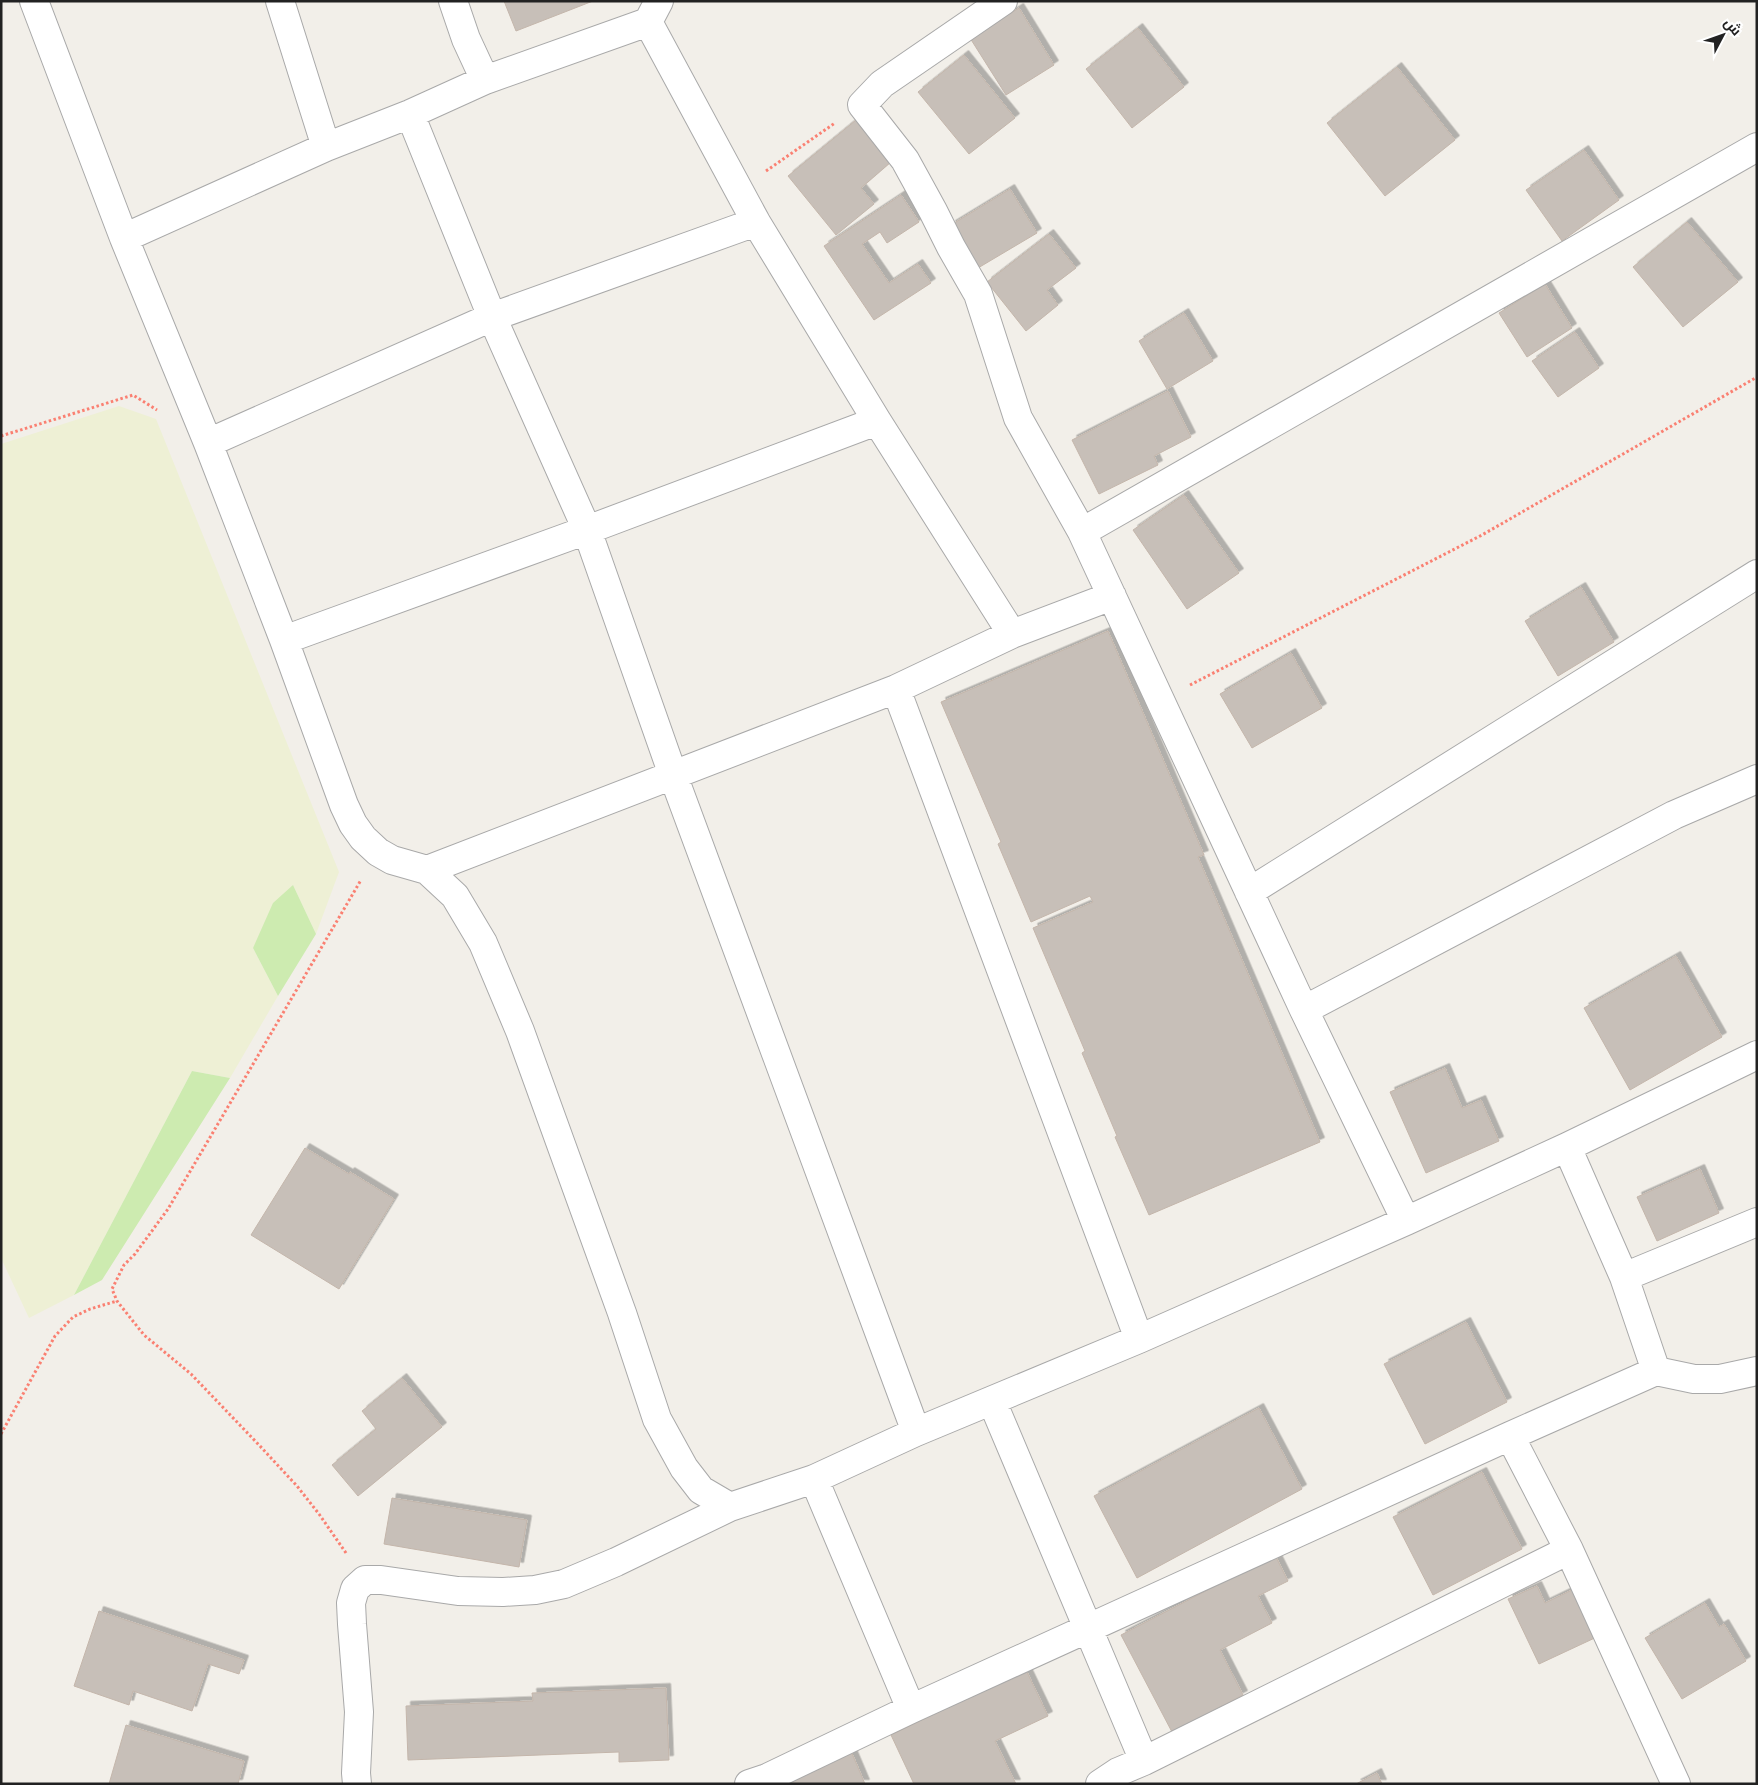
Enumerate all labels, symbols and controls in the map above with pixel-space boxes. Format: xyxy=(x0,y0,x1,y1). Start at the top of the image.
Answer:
north arrow xyxy=(1698,10,1748,60)
text: ش xyxy=(1720,13,1746,39)

